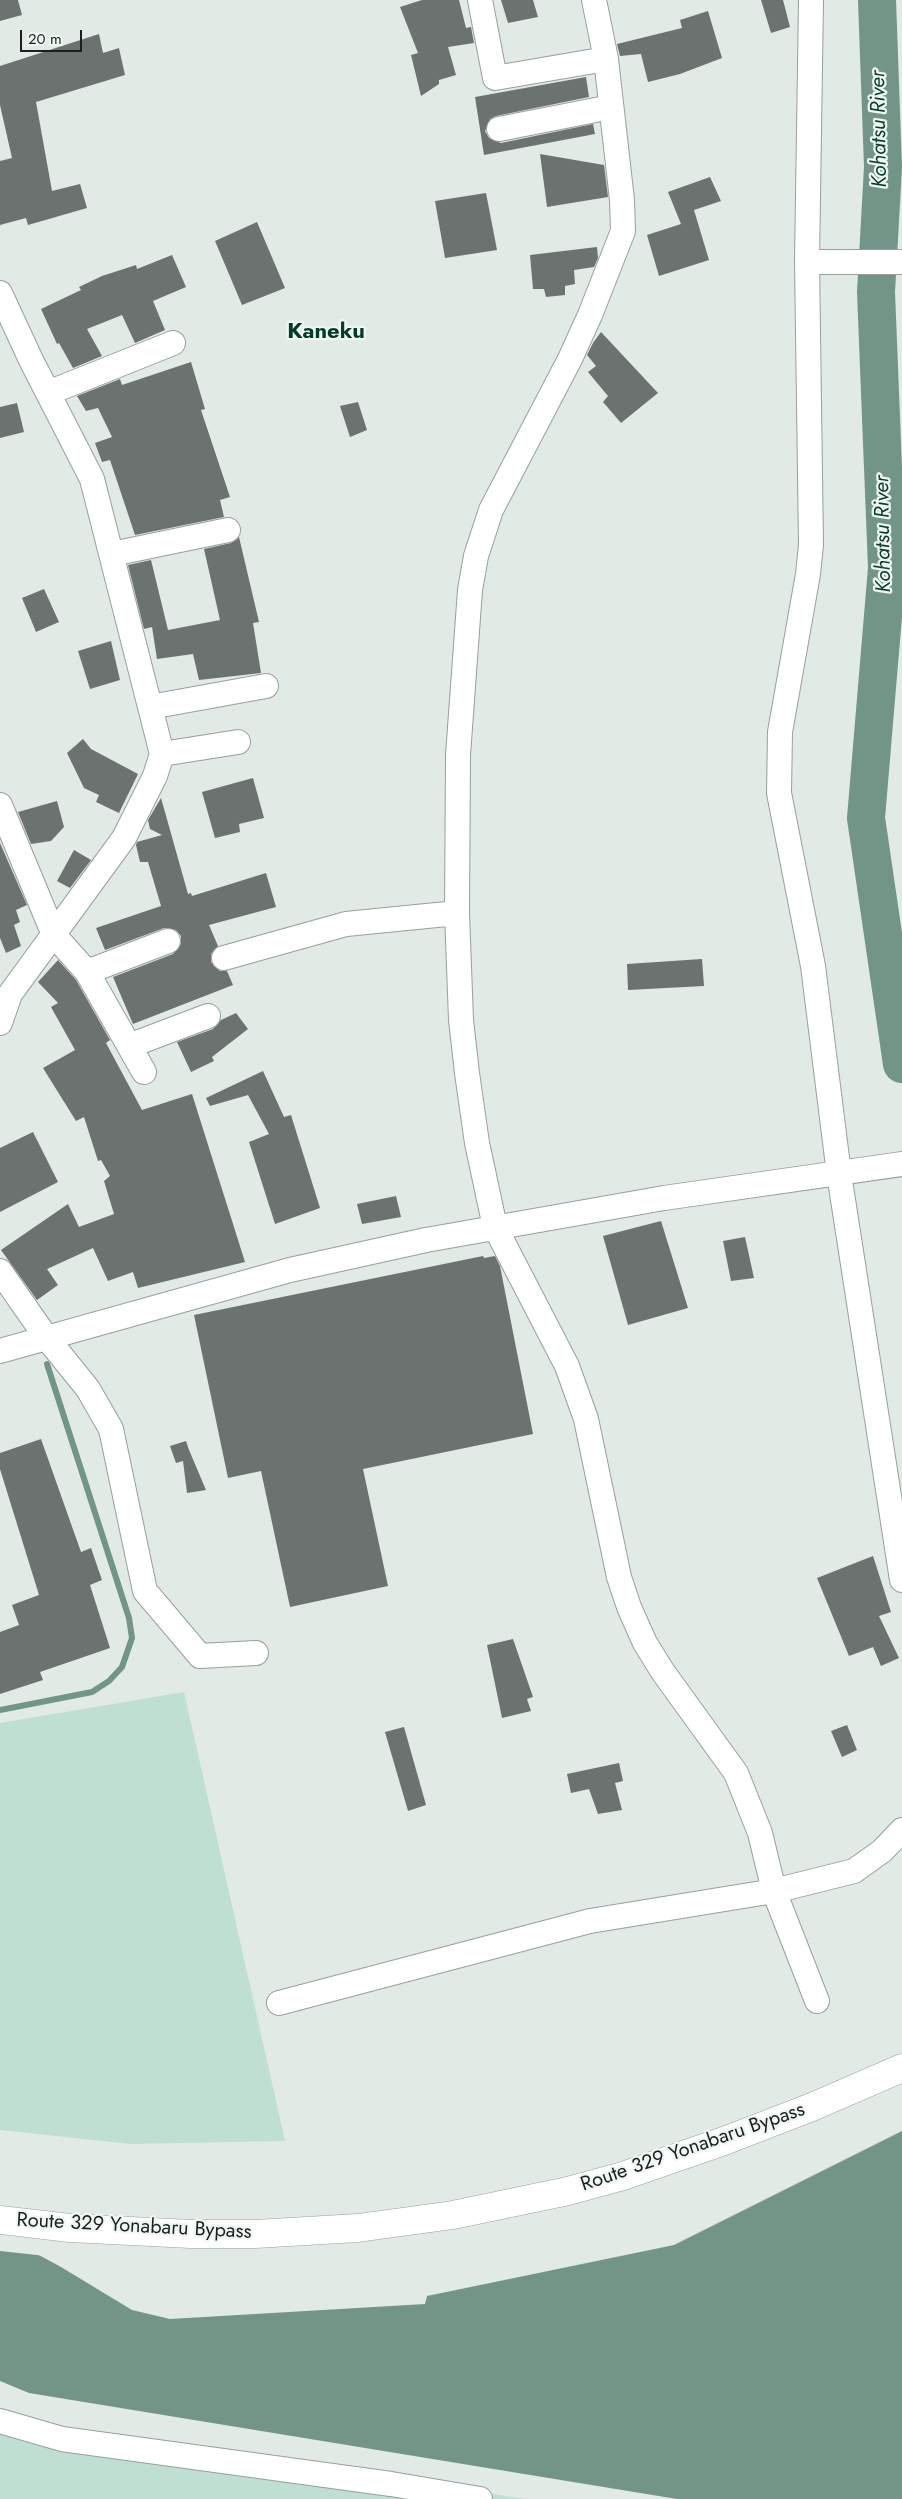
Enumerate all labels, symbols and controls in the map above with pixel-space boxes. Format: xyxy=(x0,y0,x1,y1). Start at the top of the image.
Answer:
scale bar xyxy=(22,20,85,52)
text: 20 m xyxy=(28,28,62,50)
water label: Kohatsu River xyxy=(866,70,894,188)
district label: Kaneku xyxy=(287,320,365,346)
water label: Kohatsu River xyxy=(870,475,898,593)
street label: Route 329 Yonabaru Bypass xyxy=(578,2098,808,2198)
street label: Route 329 Yonabaru Bypass xyxy=(16,2209,252,2245)

